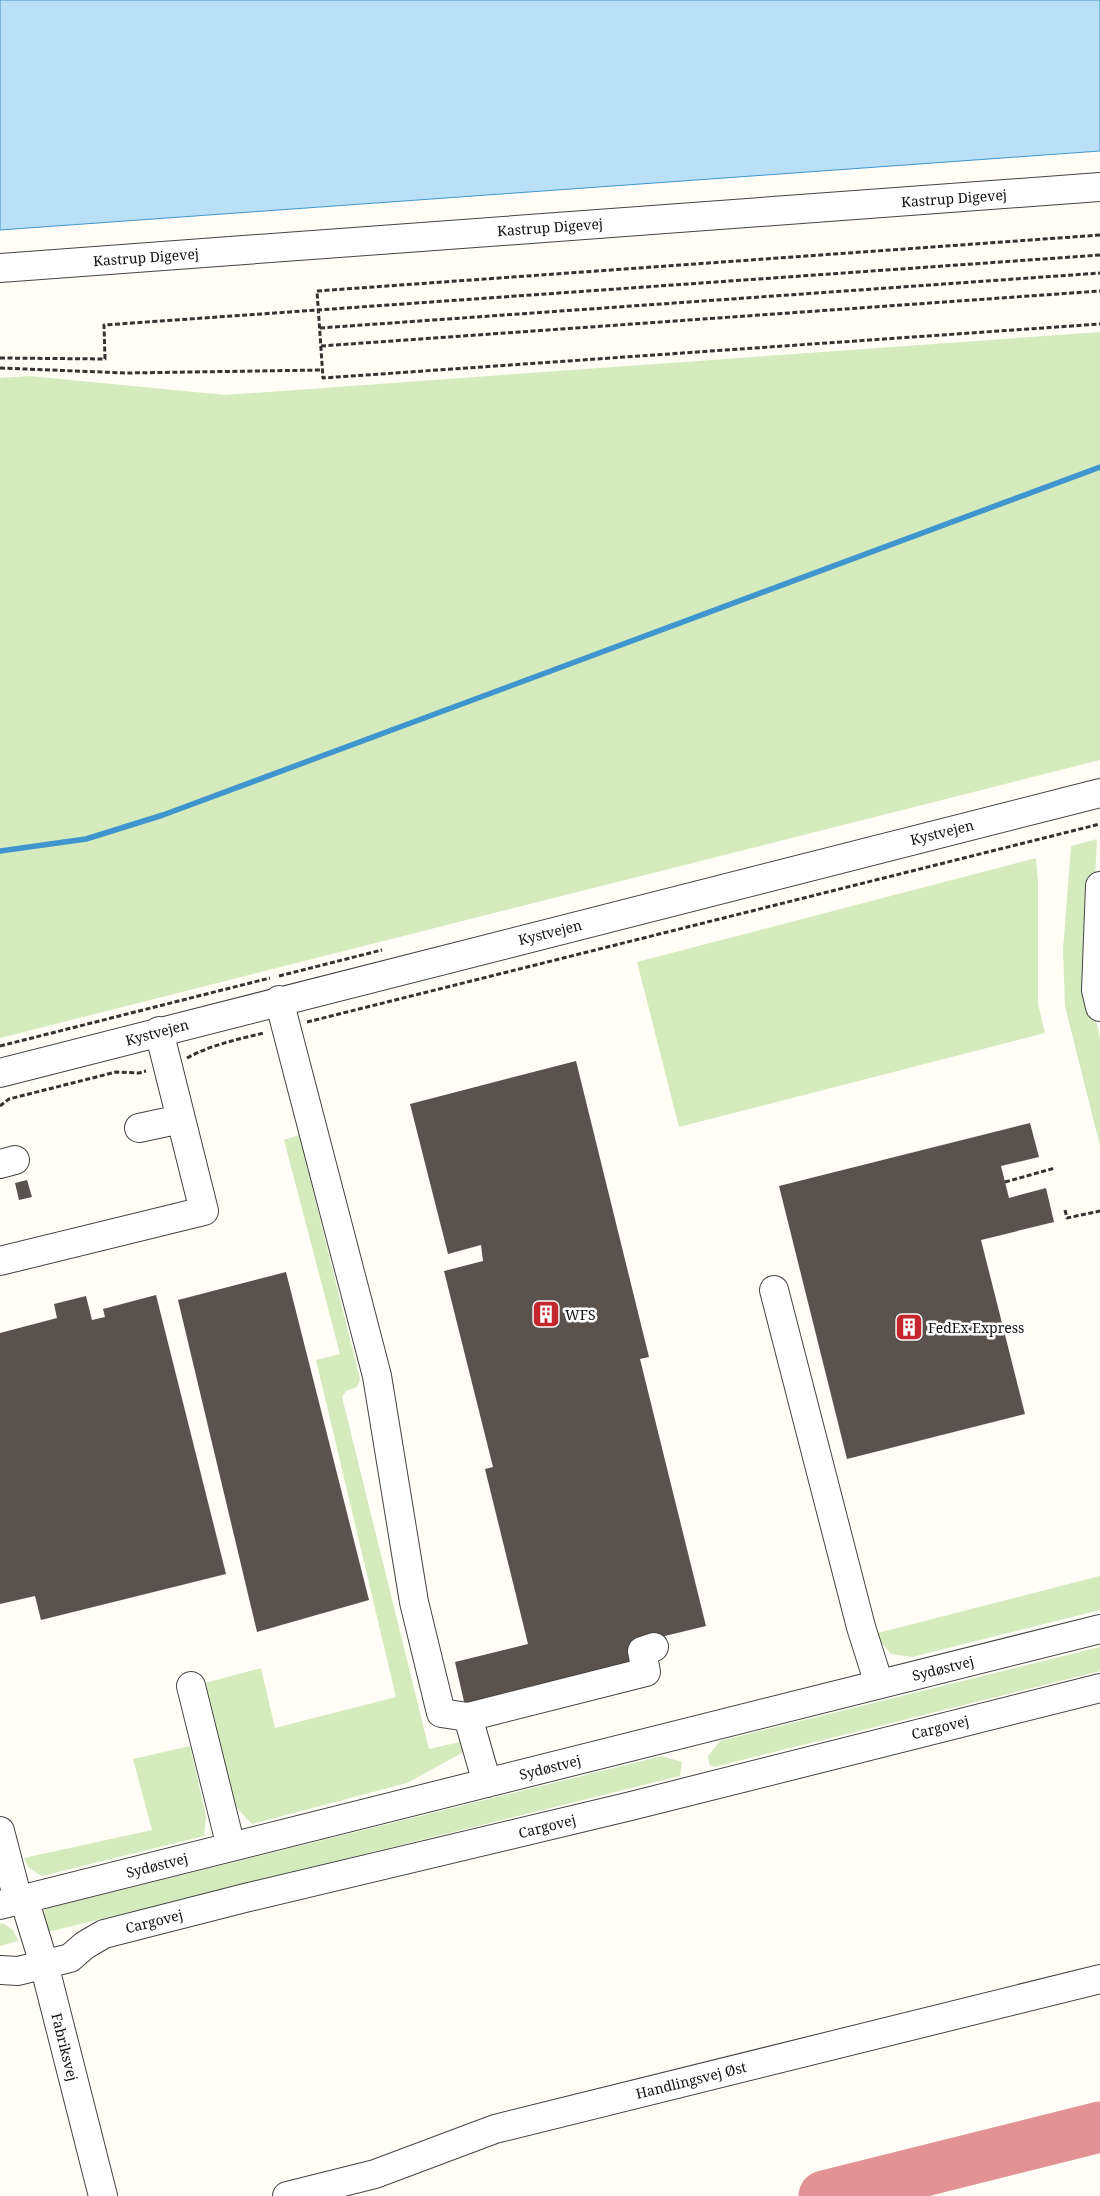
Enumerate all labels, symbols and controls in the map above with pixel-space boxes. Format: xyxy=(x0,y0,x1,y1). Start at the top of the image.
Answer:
street label: Kastrup Digevej xyxy=(900,185,1008,211)
street label: Kastrup Digevej xyxy=(496,214,604,240)
street label: Kastrup Digevej xyxy=(92,244,200,270)
street label: Kystvejen xyxy=(908,815,976,849)
street label: Kystvejen xyxy=(516,915,584,949)
street label: Kystvejen xyxy=(123,1014,191,1050)
building icon: WFS xyxy=(531,1299,561,1329)
place label: WFS xyxy=(565,1305,596,1324)
building icon: FedEx Express xyxy=(894,1312,924,1342)
place label: FedEx Express xyxy=(928,1318,1024,1337)
street label: Sydøstvej xyxy=(910,1651,976,1685)
street label: Cargovej xyxy=(909,1711,971,1743)
street label: Sydøstvej xyxy=(517,1750,583,1784)
street label: Cargovej xyxy=(516,1810,578,1842)
street label: Sydøstvej xyxy=(124,1848,190,1882)
street label: Cargovej xyxy=(123,1905,185,1937)
street label: Fabriksvej xyxy=(47,2011,83,2083)
street label: Handlingsvej Øst xyxy=(634,2057,748,2103)

